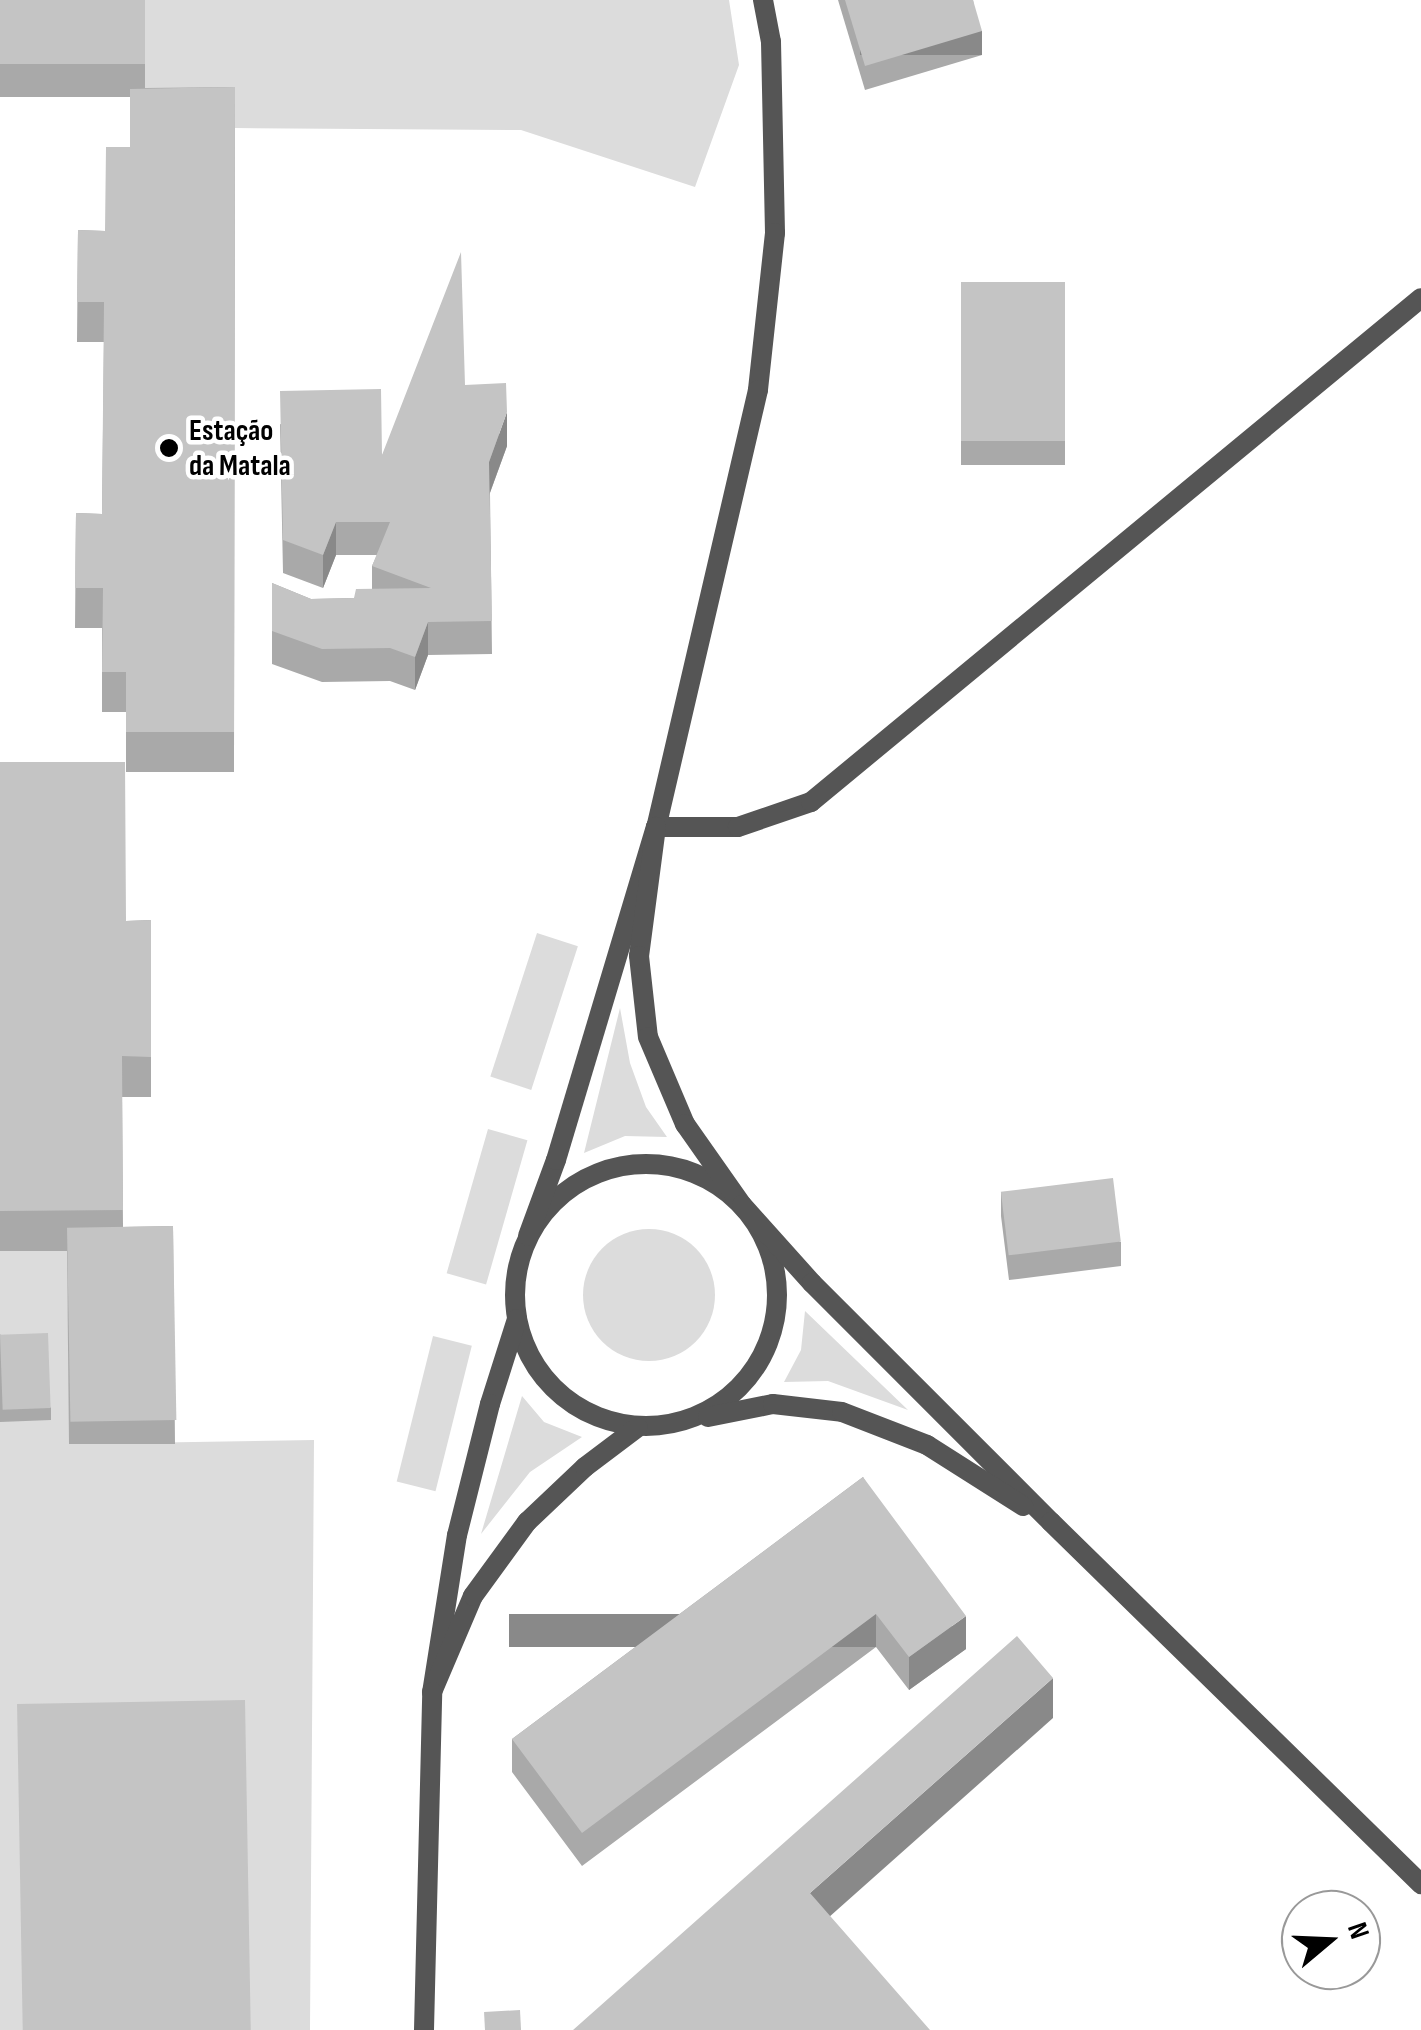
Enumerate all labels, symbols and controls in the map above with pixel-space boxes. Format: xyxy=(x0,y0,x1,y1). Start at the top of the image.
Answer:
place label: Estação da Matala xyxy=(189,413,291,484)
marker: Estação da Matala xyxy=(158,437,180,459)
north arrow xyxy=(1281,1890,1381,1990)
text: N xyxy=(1340,1918,1376,1943)

